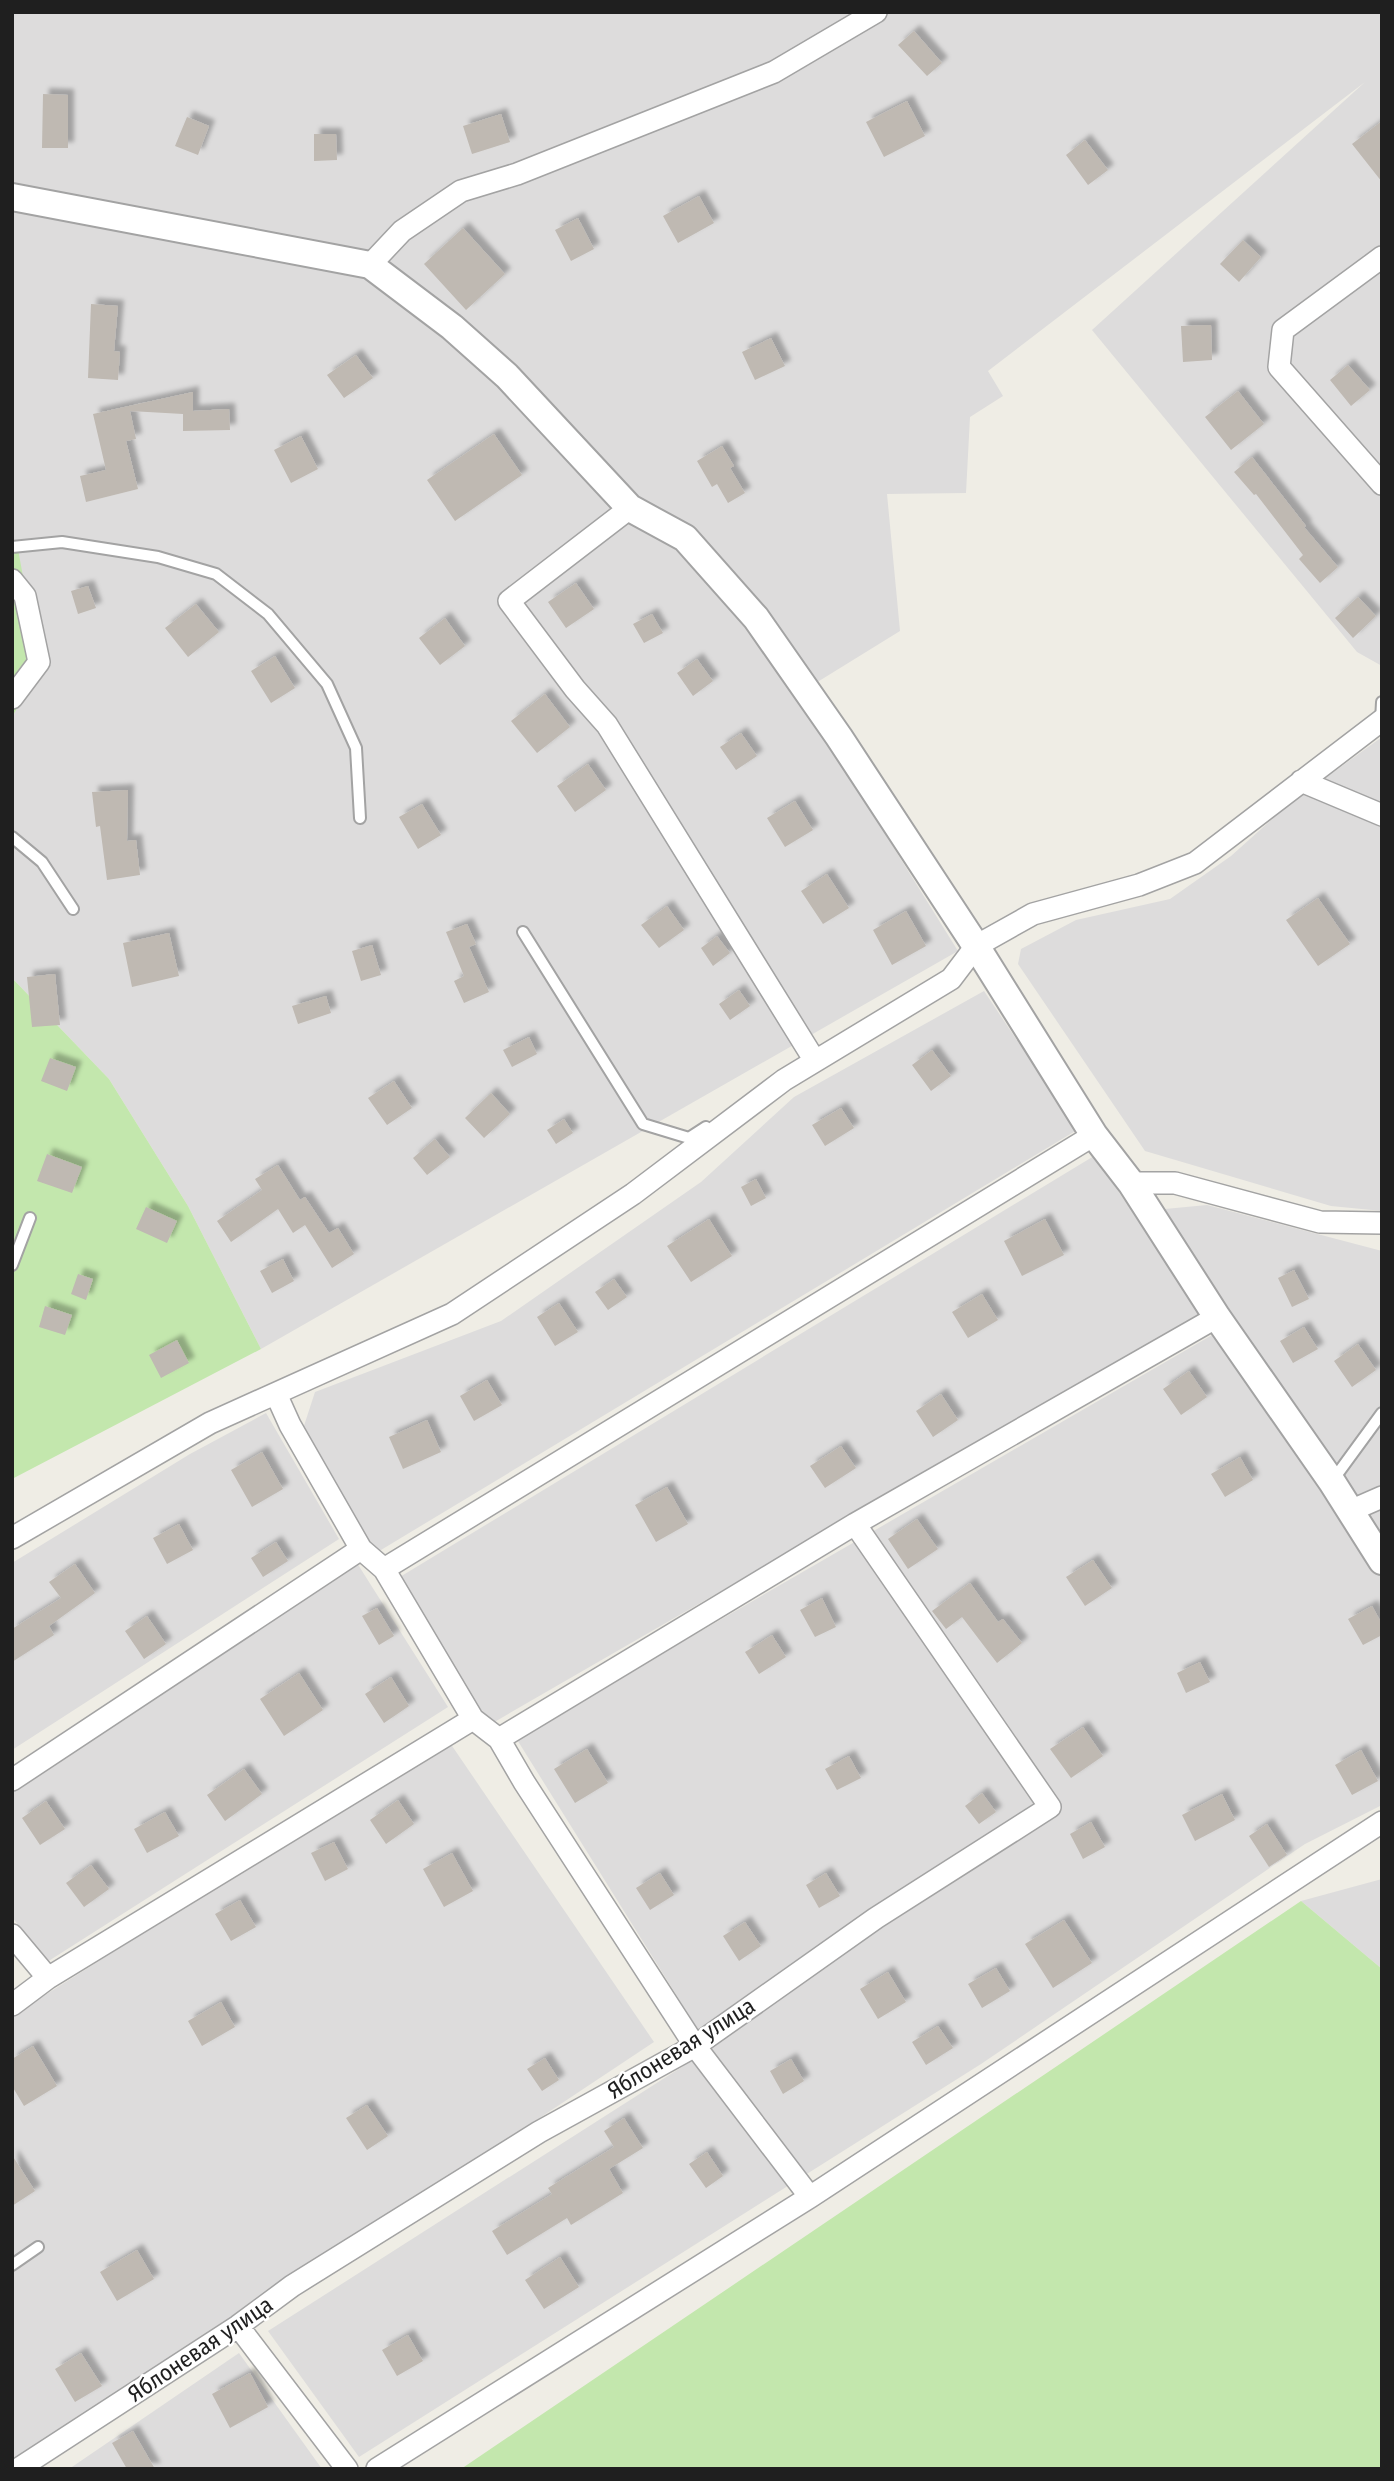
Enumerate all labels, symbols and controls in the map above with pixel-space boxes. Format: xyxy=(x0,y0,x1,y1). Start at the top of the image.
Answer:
street label: Яблоневая улица xyxy=(602,1991,760,2105)
street label: Яблоневая улица xyxy=(122,2290,278,2408)

